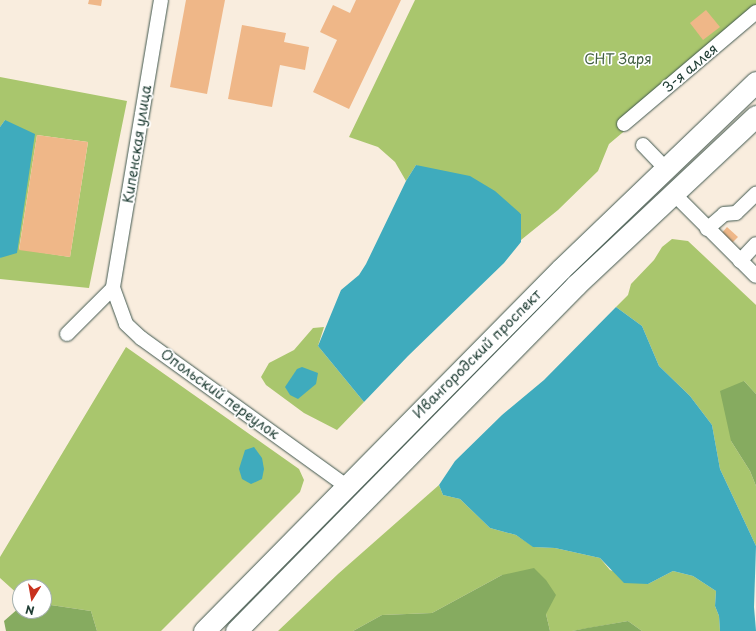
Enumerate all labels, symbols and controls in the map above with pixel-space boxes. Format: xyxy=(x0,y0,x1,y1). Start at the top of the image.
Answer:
street label: 3-я аллея xyxy=(659,40,721,96)
park label: СНТ Заря xyxy=(584,51,652,67)
street label: Кипенская улица xyxy=(119,83,155,205)
street label: Ивангородский проспект xyxy=(409,286,545,422)
street label: Опольский переулок xyxy=(157,345,283,443)
north arrow xyxy=(12,579,52,619)
text: N xyxy=(24,601,36,619)

